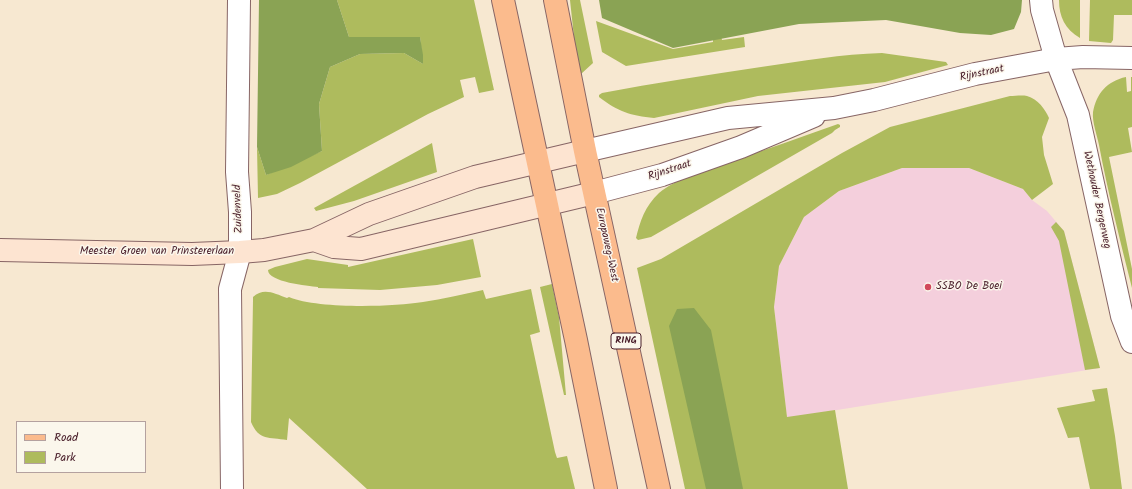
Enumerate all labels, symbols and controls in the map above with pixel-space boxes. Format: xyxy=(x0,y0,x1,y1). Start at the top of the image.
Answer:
street label: Rijnstraat xyxy=(959,63,1005,85)
street label: Wethouder Bergerweg xyxy=(1079,150,1113,250)
street label: Rijnstraat xyxy=(647,158,693,184)
street label: Zuidenveld xyxy=(232,184,246,234)
street label: Europaweg-West xyxy=(592,207,620,283)
street label: Meester Groen van Prinstererlaan xyxy=(80,245,234,259)
place label: SSBO De Boei xyxy=(936,280,1002,294)
marker: SSBO De Boei xyxy=(923,282,933,292)
road number: RING xyxy=(611,333,641,349)
legend xyxy=(16,421,146,473)
text: Road xyxy=(54,428,78,447)
text: Park xyxy=(54,448,76,467)

